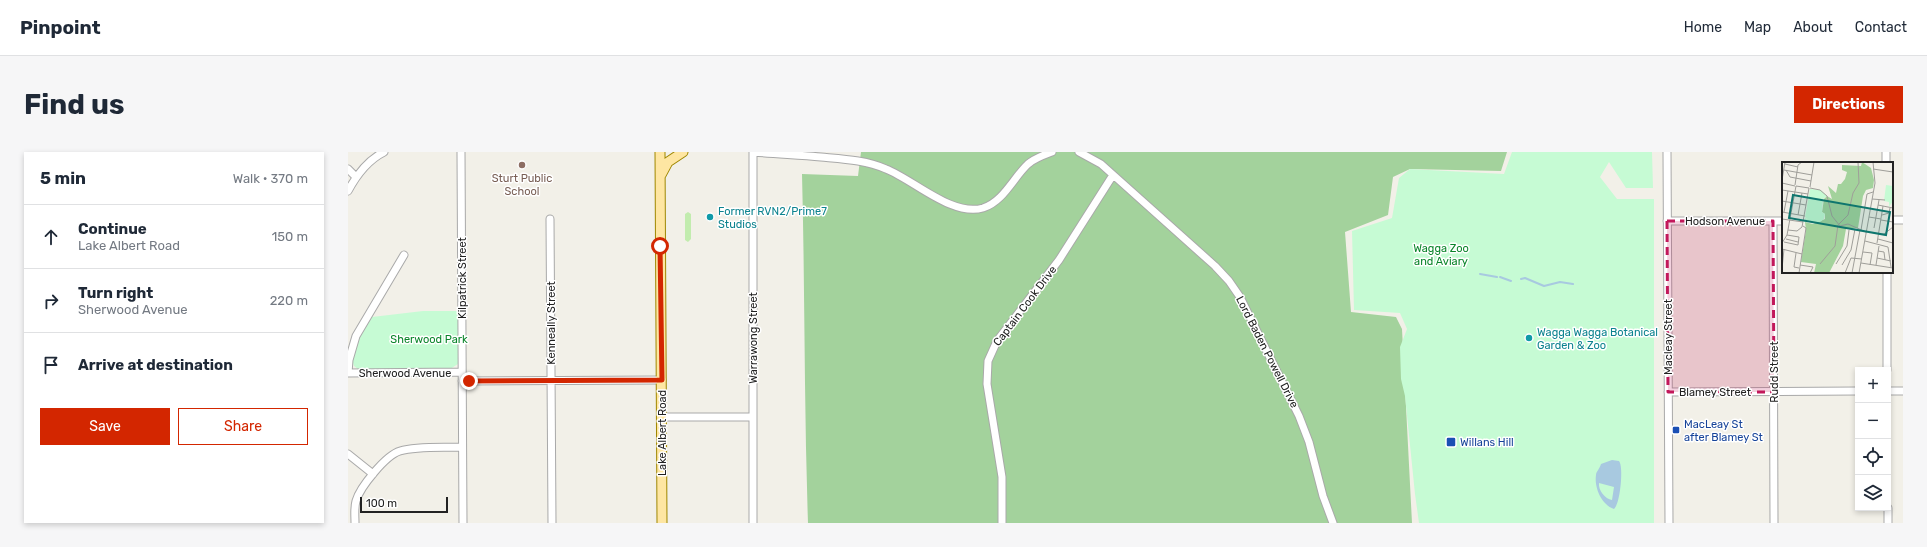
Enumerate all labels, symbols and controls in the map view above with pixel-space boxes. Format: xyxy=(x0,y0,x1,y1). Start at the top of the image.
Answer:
text: Pinpoint xyxy=(20,16,101,39)
text: Home xyxy=(1684,19,1722,36)
text: Map xyxy=(1744,19,1771,36)
text: About xyxy=(1793,19,1833,36)
text: Contact xyxy=(1855,19,1907,36)
button: Directions xyxy=(1794,86,1903,123)
text: Find us xyxy=(24,88,124,121)
marker: Sturt Public School xyxy=(517,160,527,170)
inset map xyxy=(1782,162,1893,273)
text: 5 min xyxy=(40,168,86,188)
text: Walk · 370 m xyxy=(233,171,308,186)
place label: Sturt Public School xyxy=(492,172,552,198)
place label: Former RVN2/Prime7 Studios xyxy=(718,205,827,231)
marker: Former RVN2/Prime7 Studios xyxy=(705,212,715,222)
street label: Hodson Avenue xyxy=(1685,215,1765,228)
text: Continue xyxy=(78,220,147,238)
icon: ahead xyxy=(40,226,62,248)
text: 150 m xyxy=(272,229,308,244)
street label: Kilpatrick Street xyxy=(456,236,469,319)
route start xyxy=(651,237,669,255)
text: Lake Albert Road xyxy=(78,238,180,253)
park label: Wagga Zoo and Aviary xyxy=(1413,242,1469,268)
street label: Captain Cook Drive xyxy=(991,263,1059,349)
street label: Kenneally Street xyxy=(545,280,558,365)
text: Turn right xyxy=(78,284,153,302)
icon: right xyxy=(40,290,62,312)
street label: Warrawong Street xyxy=(747,291,760,384)
text: 220 m xyxy=(270,293,308,308)
street label: Lord Baden Powell Drive xyxy=(1233,294,1301,410)
street label: Macleay Street xyxy=(1662,298,1675,375)
text: Sherwood Avenue xyxy=(78,302,188,317)
place label: Wagga Wagga Botanical Garden & Zoo xyxy=(1537,326,1658,352)
park label: Sherwood Park xyxy=(390,333,468,346)
marker: Wagga Wagga Botanical Garden & Zoo xyxy=(1524,333,1534,343)
street label: Rudd Street xyxy=(1768,341,1781,403)
icon: arrive xyxy=(40,354,62,376)
text: Arrive at destination xyxy=(78,356,233,374)
street label: Sherwood Avenue xyxy=(359,367,451,380)
map controls xyxy=(1855,367,1891,511)
button: + xyxy=(1855,367,1891,403)
route end xyxy=(460,372,478,390)
street label: Blamey Street xyxy=(1679,386,1752,399)
street label: Lake Albert Road xyxy=(656,390,669,476)
button: − xyxy=(1855,403,1891,439)
button: Save xyxy=(40,408,170,445)
button: Share xyxy=(178,408,308,445)
place label: MacLeay St after Blamey St xyxy=(1684,418,1763,444)
marker: MacLeay St after Blamey St xyxy=(1671,425,1681,435)
marker: Willans Hill xyxy=(1445,436,1457,448)
place label: Willans Hill xyxy=(1460,436,1514,449)
button: locate xyxy=(1855,439,1891,475)
button: layers xyxy=(1855,475,1891,511)
scale bar xyxy=(360,495,448,514)
text: 100 m xyxy=(366,497,397,510)

